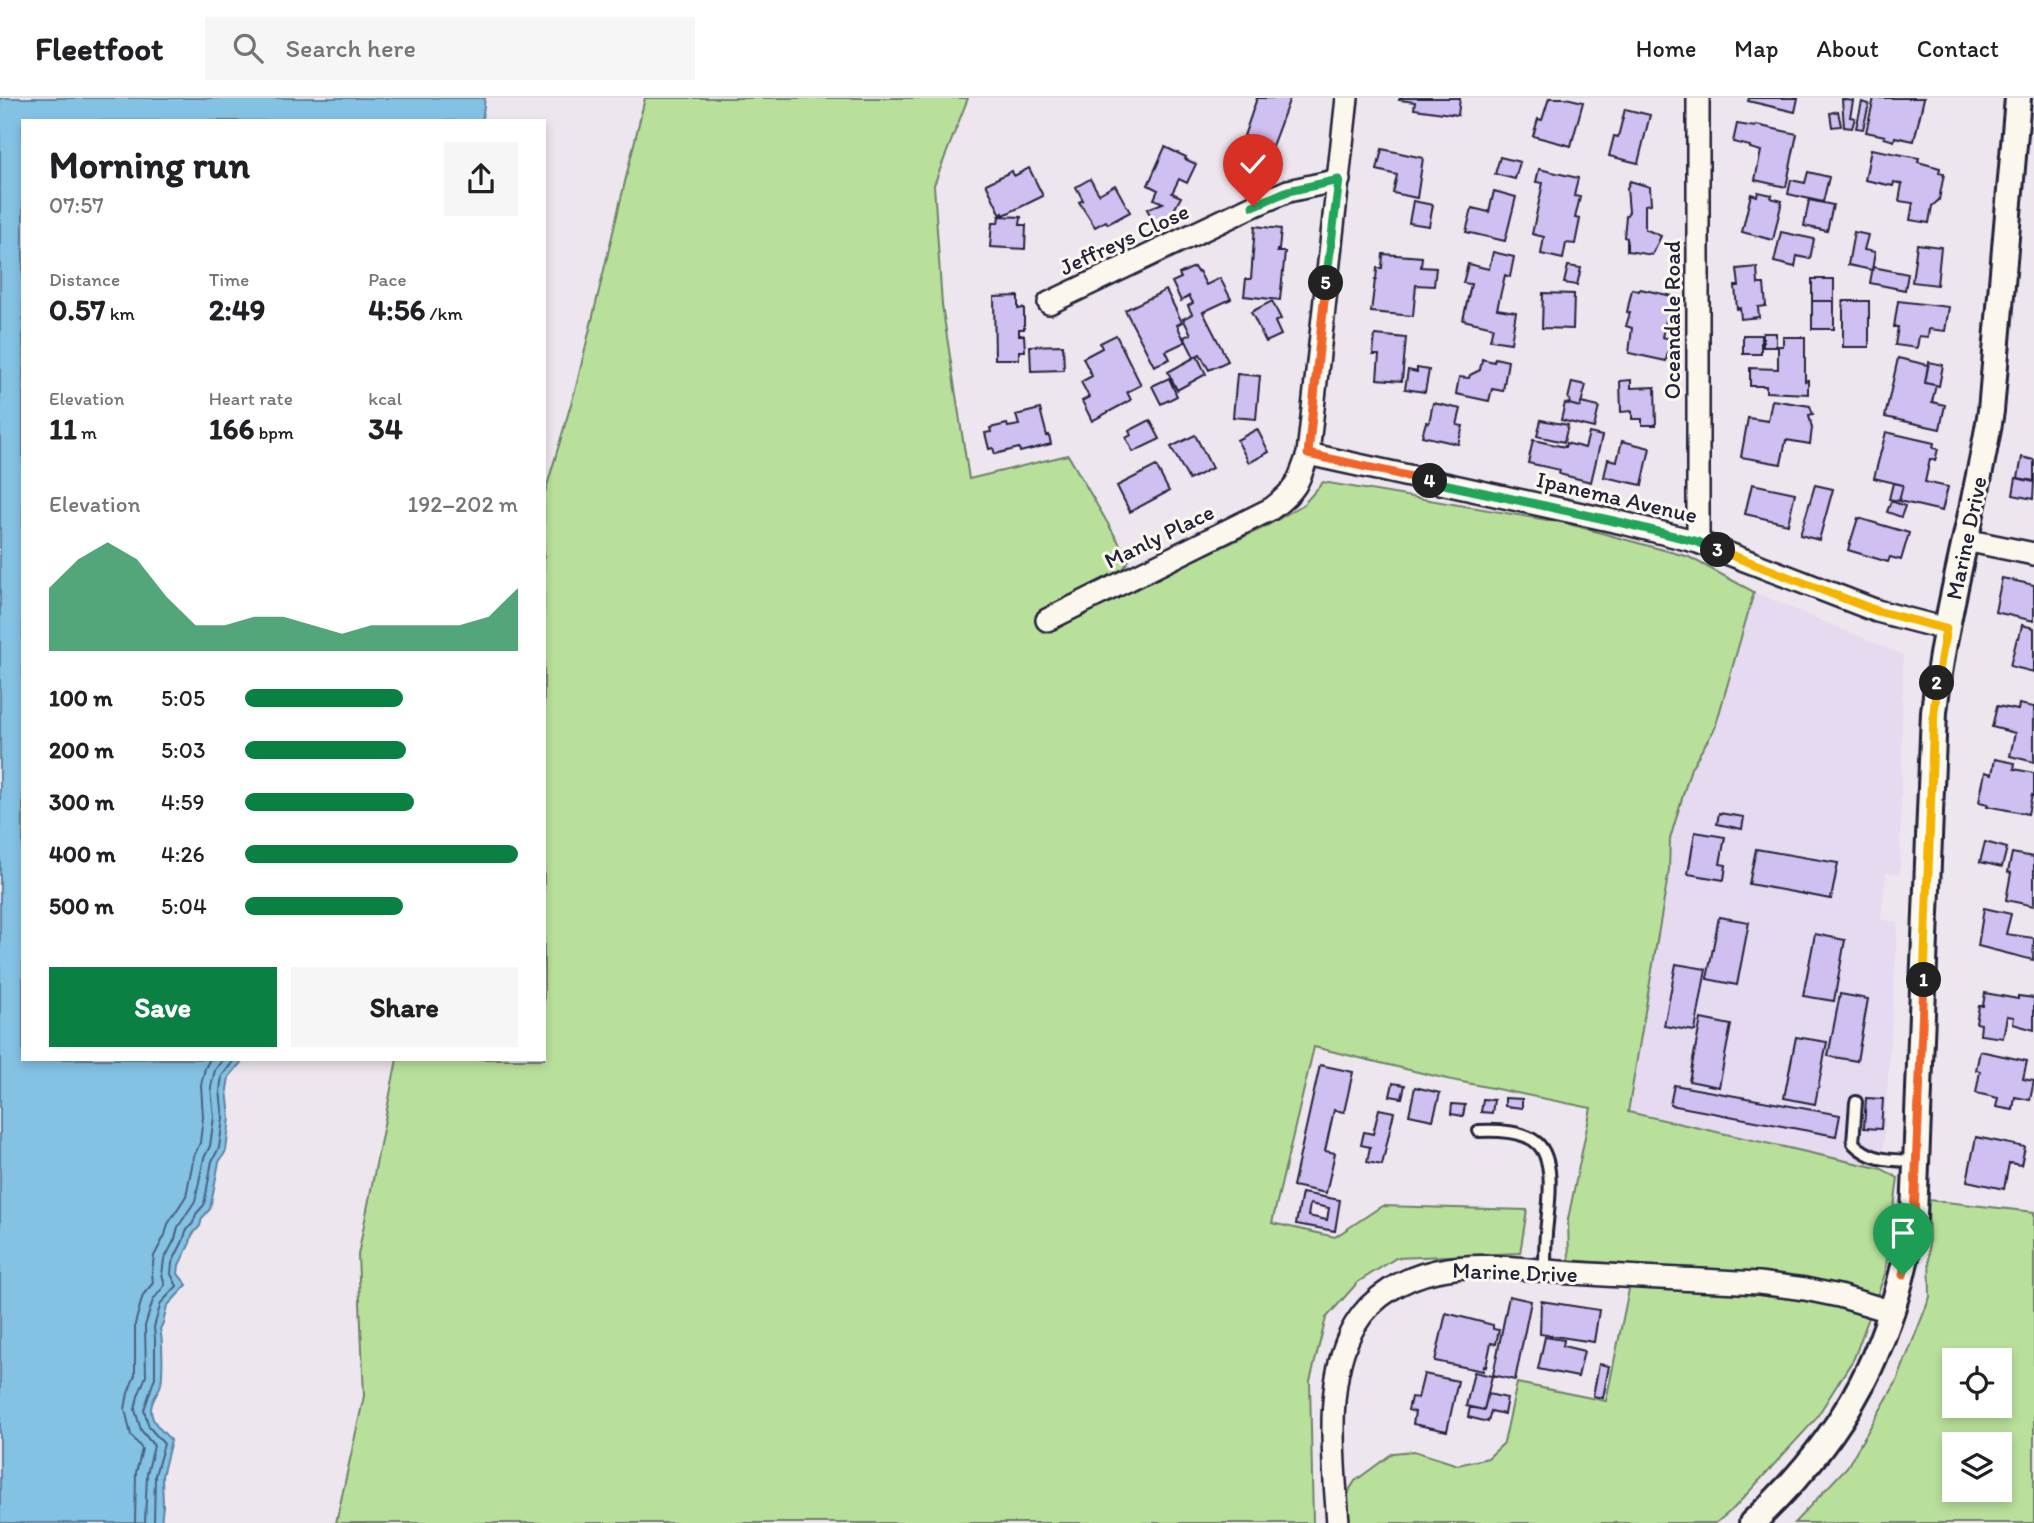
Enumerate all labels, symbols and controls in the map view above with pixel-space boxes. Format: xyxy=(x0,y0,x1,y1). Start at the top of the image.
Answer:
search box xyxy=(205,17,695,80)
text: Fleetfoot xyxy=(35,29,163,68)
icon: search xyxy=(229,29,267,67)
text: Search here xyxy=(285,32,416,64)
text: Home xyxy=(1636,34,1696,63)
text: Map xyxy=(1734,34,1778,63)
text: About xyxy=(1816,34,1879,63)
text: Contact xyxy=(1917,34,1999,63)
pin xyxy=(1223,134,1283,206)
text: Morning run xyxy=(49,142,250,188)
button: share xyxy=(444,142,518,216)
icon: check xyxy=(1234,145,1272,183)
text: 07:57 xyxy=(49,191,104,219)
street label: Jeffreys Close xyxy=(1055,197,1193,281)
street label: Oceandale Road xyxy=(1658,241,1686,399)
pin: 5 xyxy=(1308,266,1344,300)
text: Distance xyxy=(49,268,120,291)
text: Time xyxy=(209,268,249,291)
text: Pace xyxy=(368,268,406,291)
text: 5 xyxy=(1321,271,1330,294)
text: 0.57 xyxy=(49,291,106,328)
text: 2:49 xyxy=(209,291,266,328)
text: 4:56 xyxy=(368,291,425,328)
text: km xyxy=(106,302,135,325)
text: /km xyxy=(425,302,463,325)
text: Elevation xyxy=(49,387,125,410)
text: Heart rate xyxy=(209,387,293,410)
text: kcal xyxy=(368,387,402,410)
text: 11 xyxy=(49,410,77,447)
text: 166 xyxy=(209,410,254,447)
text: 34 xyxy=(368,410,403,447)
text: m xyxy=(77,421,97,444)
text: bpm xyxy=(254,421,294,444)
pin: 4 xyxy=(1412,464,1448,498)
street label: Ipanema Avenue xyxy=(1534,465,1700,529)
text: 4 xyxy=(1424,469,1435,492)
street label: Marine Drive xyxy=(1939,474,1993,602)
text: Elevation xyxy=(49,490,140,518)
text: 192–202 m xyxy=(407,490,518,518)
street label: Manly Place xyxy=(1100,497,1218,575)
pin: 3 xyxy=(1700,532,1736,568)
text: 3 xyxy=(1712,538,1723,561)
pin: 2 xyxy=(1920,666,1954,700)
text: 2 xyxy=(1932,671,1942,694)
text: 100 m xyxy=(49,684,113,712)
text: 5:05 xyxy=(161,684,205,712)
text: 200 m xyxy=(49,736,114,764)
text: 5:03 xyxy=(161,736,205,764)
text: 300 m xyxy=(49,788,114,816)
text: 4:59 xyxy=(161,788,205,816)
text: 400 m xyxy=(49,840,116,868)
text: 4:26 xyxy=(161,840,205,868)
text: 500 m xyxy=(49,892,114,920)
text: 5:04 xyxy=(161,892,207,920)
pin: 1 xyxy=(1906,962,1941,998)
button: Save xyxy=(49,967,277,1047)
button: Share xyxy=(291,967,518,1047)
text: 1 xyxy=(1919,968,1928,991)
pin xyxy=(1873,1203,1933,1275)
icon: arrive xyxy=(1884,1214,1922,1252)
street label: Marine Drive xyxy=(1452,1256,1578,1288)
map controls xyxy=(1942,1348,2012,1502)
button: locate xyxy=(1942,1348,2012,1418)
button: layers xyxy=(1942,1432,2012,1502)

